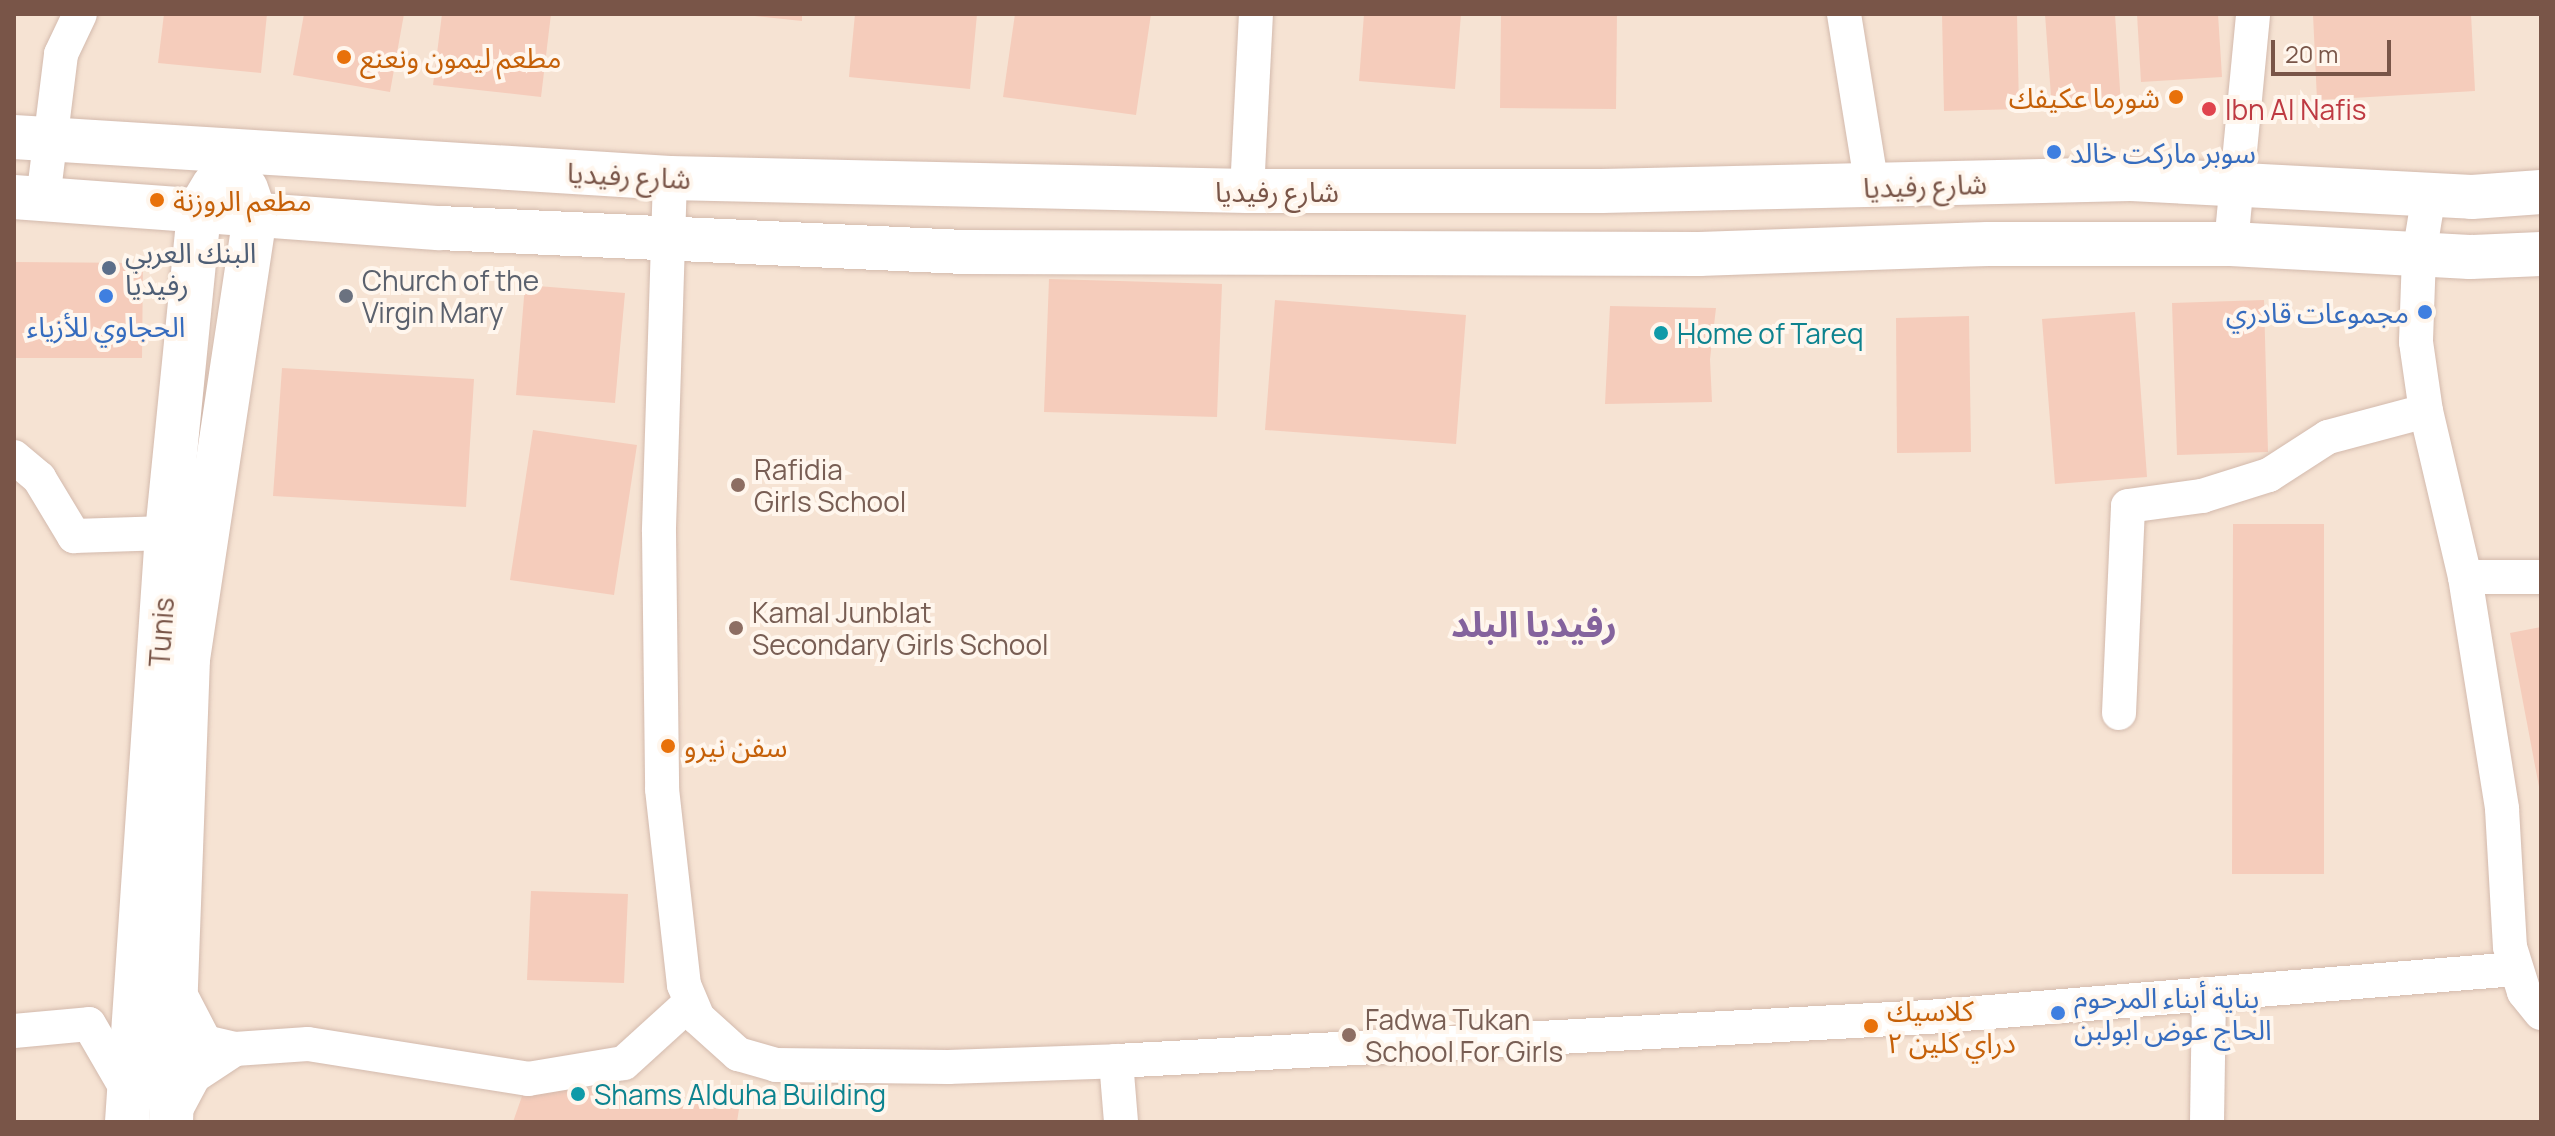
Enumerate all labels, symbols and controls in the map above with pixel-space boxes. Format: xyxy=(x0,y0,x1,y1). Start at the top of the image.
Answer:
scale bar xyxy=(2275,24,2395,74)
text: 20 m xyxy=(2285,37,2338,70)
place label: مطعم ليمون ونعنع xyxy=(360,40,562,74)
marker: مطعم ليمون ونعنع xyxy=(335,48,353,66)
place label: شورما عكيفك xyxy=(2009,80,2160,114)
marker: شورما عكيفك xyxy=(2167,88,2185,106)
place label: Ibn Al Nafis xyxy=(2225,92,2367,126)
marker: Ibn Al Nafis xyxy=(2200,100,2218,118)
place label: سوبر مارکت خالد xyxy=(2070,135,2256,169)
marker: سوبر مارکت خالد xyxy=(2045,143,2063,161)
street label: شارع رفيديا xyxy=(566,155,692,195)
street label: شارع رفيديا xyxy=(1862,166,1988,204)
street label: شارع رفيديا xyxy=(1215,174,1339,208)
place label: مطعم الروزنة xyxy=(173,183,312,217)
marker: مطعم الروزنة xyxy=(148,191,166,209)
place label: البنك العربي رفيديا xyxy=(125,235,256,301)
marker: البنك العربي رفيديا xyxy=(100,259,118,277)
place label: Church of the Virgin Mary xyxy=(362,263,539,329)
marker: الحجاوي للأزياء xyxy=(97,287,115,305)
marker: Church of the Virgin Mary xyxy=(337,287,355,305)
place label: مجموعات قادري xyxy=(2226,295,2409,329)
marker: مجموعات قادري xyxy=(2416,303,2434,321)
place label: الحجاوي للأزياء xyxy=(27,309,185,343)
place label: Home of Tareq xyxy=(1677,316,1863,350)
marker: Home of Tareq xyxy=(1652,324,1670,342)
place label: Rafidia Girls School xyxy=(754,452,906,518)
marker: Rafidia Girls School xyxy=(729,476,747,494)
place label: Kamal Junblat Secondary Girls School xyxy=(752,595,1048,661)
street label: Tunis xyxy=(142,596,180,668)
district label: رفيديا البلد xyxy=(1451,602,1617,646)
marker: Kamal Junblat Secondary Girls School xyxy=(727,619,745,637)
place label: سفن نيرو xyxy=(684,729,787,763)
marker: سفن نيرو xyxy=(659,737,677,755)
place label: بناية أبناء المرحوم الحاج عوض ابولبن xyxy=(2074,980,2272,1046)
place label: كلاسيك دراي كلين ٢ xyxy=(1887,993,2016,1059)
place label: Fadwa Tukan School For Girls xyxy=(1365,1002,1563,1068)
marker: بناية أبناء المرحوم الحاج عوض ابولبن xyxy=(2049,1004,2067,1022)
marker: كلاسيك دراي كلين ٢ xyxy=(1862,1017,1880,1035)
marker: Fadwa Tukan School For Girls xyxy=(1340,1026,1358,1044)
place label: Shams Alduha Building xyxy=(594,1077,886,1111)
marker: Shams Alduha Building xyxy=(569,1085,587,1103)

